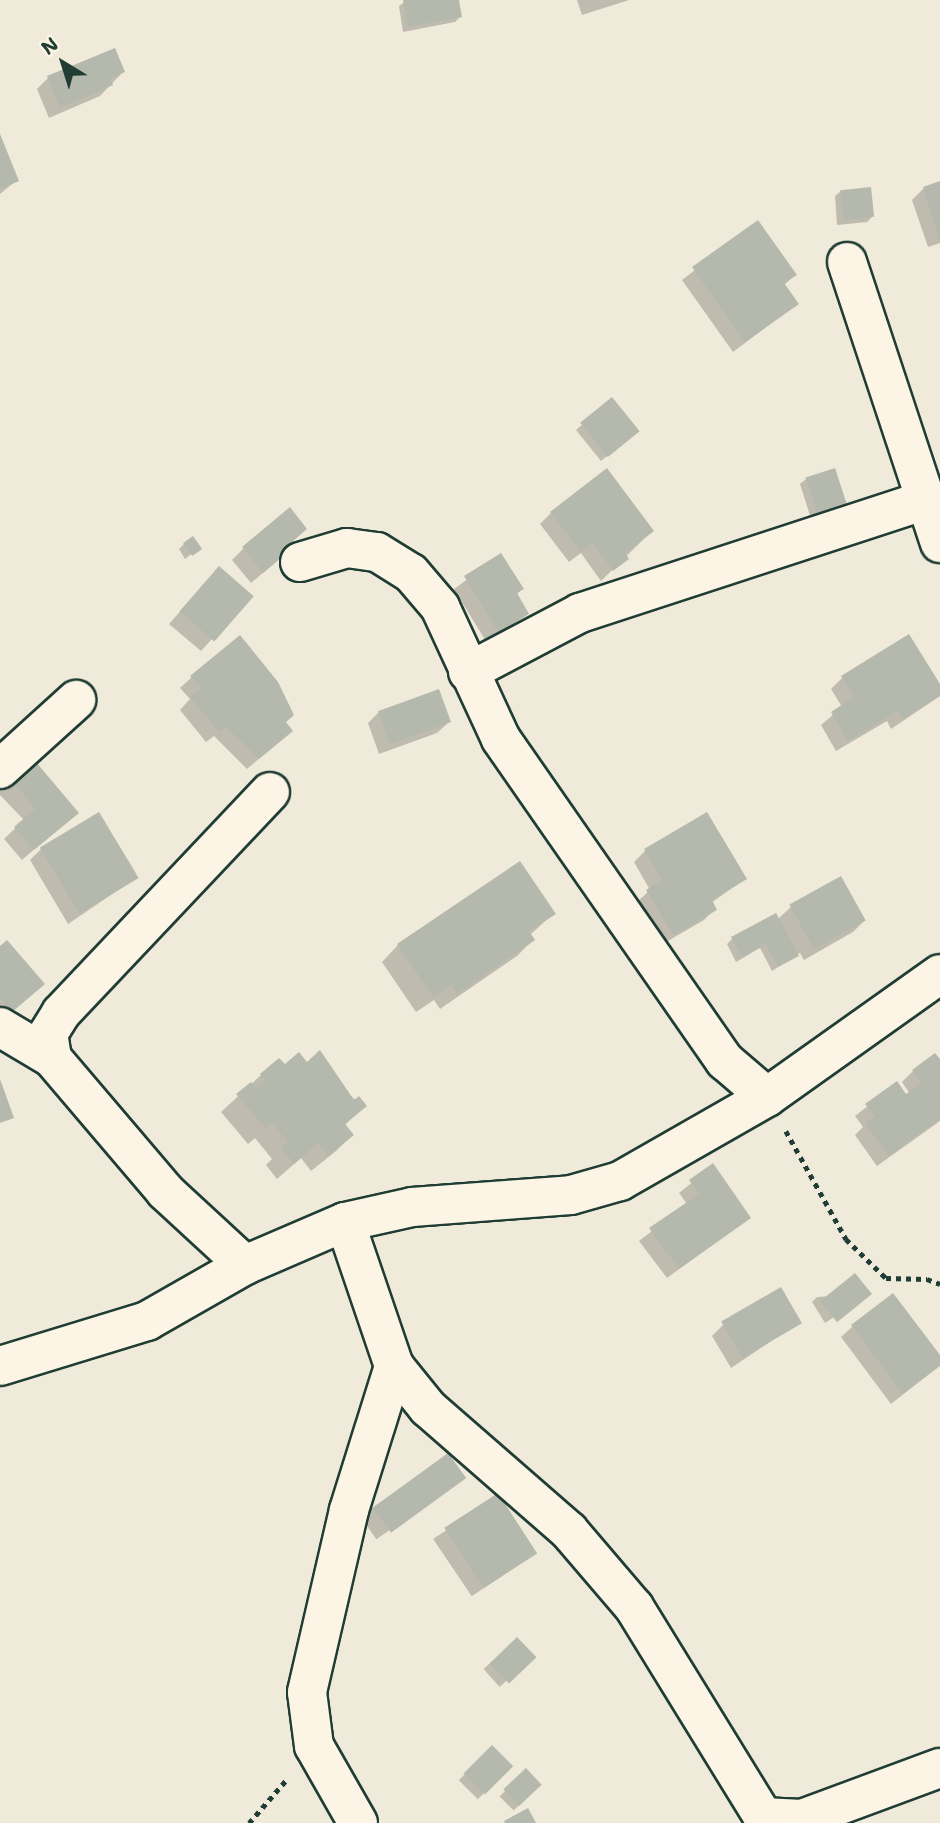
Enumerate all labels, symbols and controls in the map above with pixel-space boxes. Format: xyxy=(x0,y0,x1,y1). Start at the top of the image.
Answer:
north arrow xyxy=(28,28,98,98)
text: N xyxy=(36,32,63,61)

